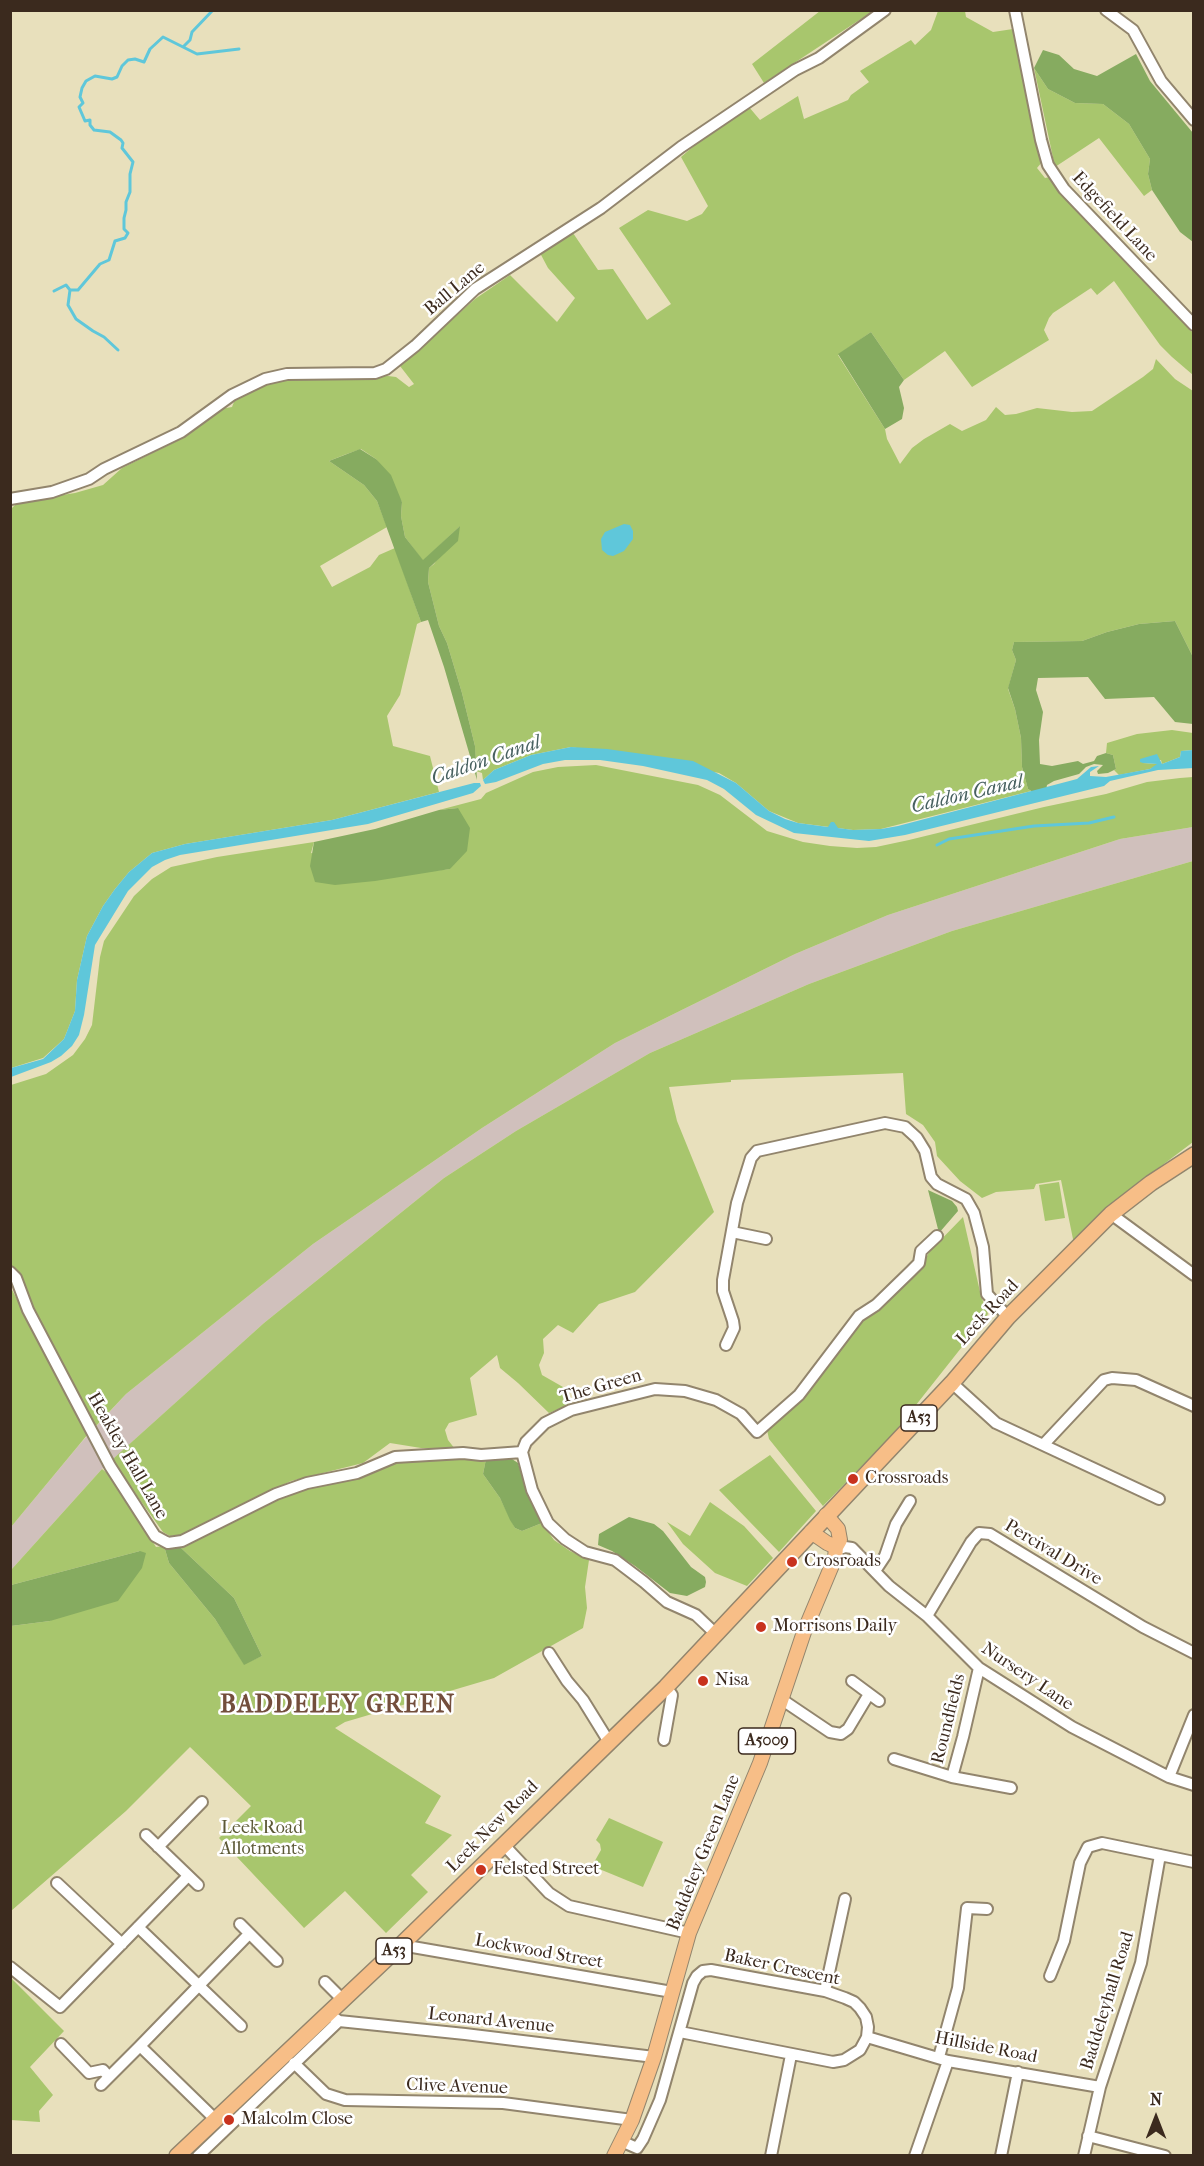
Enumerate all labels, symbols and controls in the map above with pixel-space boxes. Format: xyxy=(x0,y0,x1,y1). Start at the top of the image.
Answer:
street label: Edgefield Lane xyxy=(1067,168,1161,266)
street label: Ball Lane xyxy=(420,257,490,321)
water label: Caldon Canal xyxy=(428,731,544,791)
water label: Caldon Canal xyxy=(909,771,1025,819)
street label: Leek Road xyxy=(952,1276,1024,1350)
street label: The Green xyxy=(558,1365,644,1409)
street label: Heakley Hall Lane xyxy=(82,1389,172,1523)
road number: A53 xyxy=(901,1405,937,1431)
place label: Crossroads xyxy=(865,1468,948,1490)
marker: Crossroads xyxy=(846,1472,860,1486)
street label: Percival Drive xyxy=(1000,1515,1106,1591)
place label: Crosroads xyxy=(804,1551,881,1573)
marker: Crosroads xyxy=(785,1555,799,1569)
place label: Morrisons Daily xyxy=(773,1616,897,1638)
marker: Morrisons Daily xyxy=(754,1620,768,1634)
street label: Nursery Lane xyxy=(977,1638,1077,1716)
place label: Nisa xyxy=(715,1670,749,1692)
street label: Roundfields xyxy=(927,1672,971,1766)
marker: Nisa xyxy=(696,1674,710,1688)
district label: BADDELEY GREEN xyxy=(220,1692,456,1720)
road number: A5009 xyxy=(738,1728,795,1754)
street label: Baddeley Green Lane xyxy=(663,1772,745,1934)
street label: Leek New Road xyxy=(443,1777,543,1877)
park label: Leek Road Allotments xyxy=(220,1818,304,1860)
place label: Felsted Street xyxy=(493,1859,600,1881)
marker: Felsted Street xyxy=(474,1863,488,1877)
street label: Baddeleyhall Road xyxy=(1077,1929,1139,2073)
street label: Lockwood Street xyxy=(473,1930,605,1974)
road number: A53 xyxy=(376,1938,412,1964)
street label: Baker Crescent xyxy=(722,1945,842,1991)
street label: Leonard Avenue xyxy=(427,2004,555,2038)
street label: Hillside Road xyxy=(933,2027,1039,2069)
street label: Clive Avenue xyxy=(406,2074,508,2100)
north arrow xyxy=(1126,2088,1186,2148)
text: N xyxy=(1150,2090,1162,2109)
place label: Malcolm Close xyxy=(241,2109,353,2131)
marker: Malcolm Close xyxy=(222,2113,236,2127)

